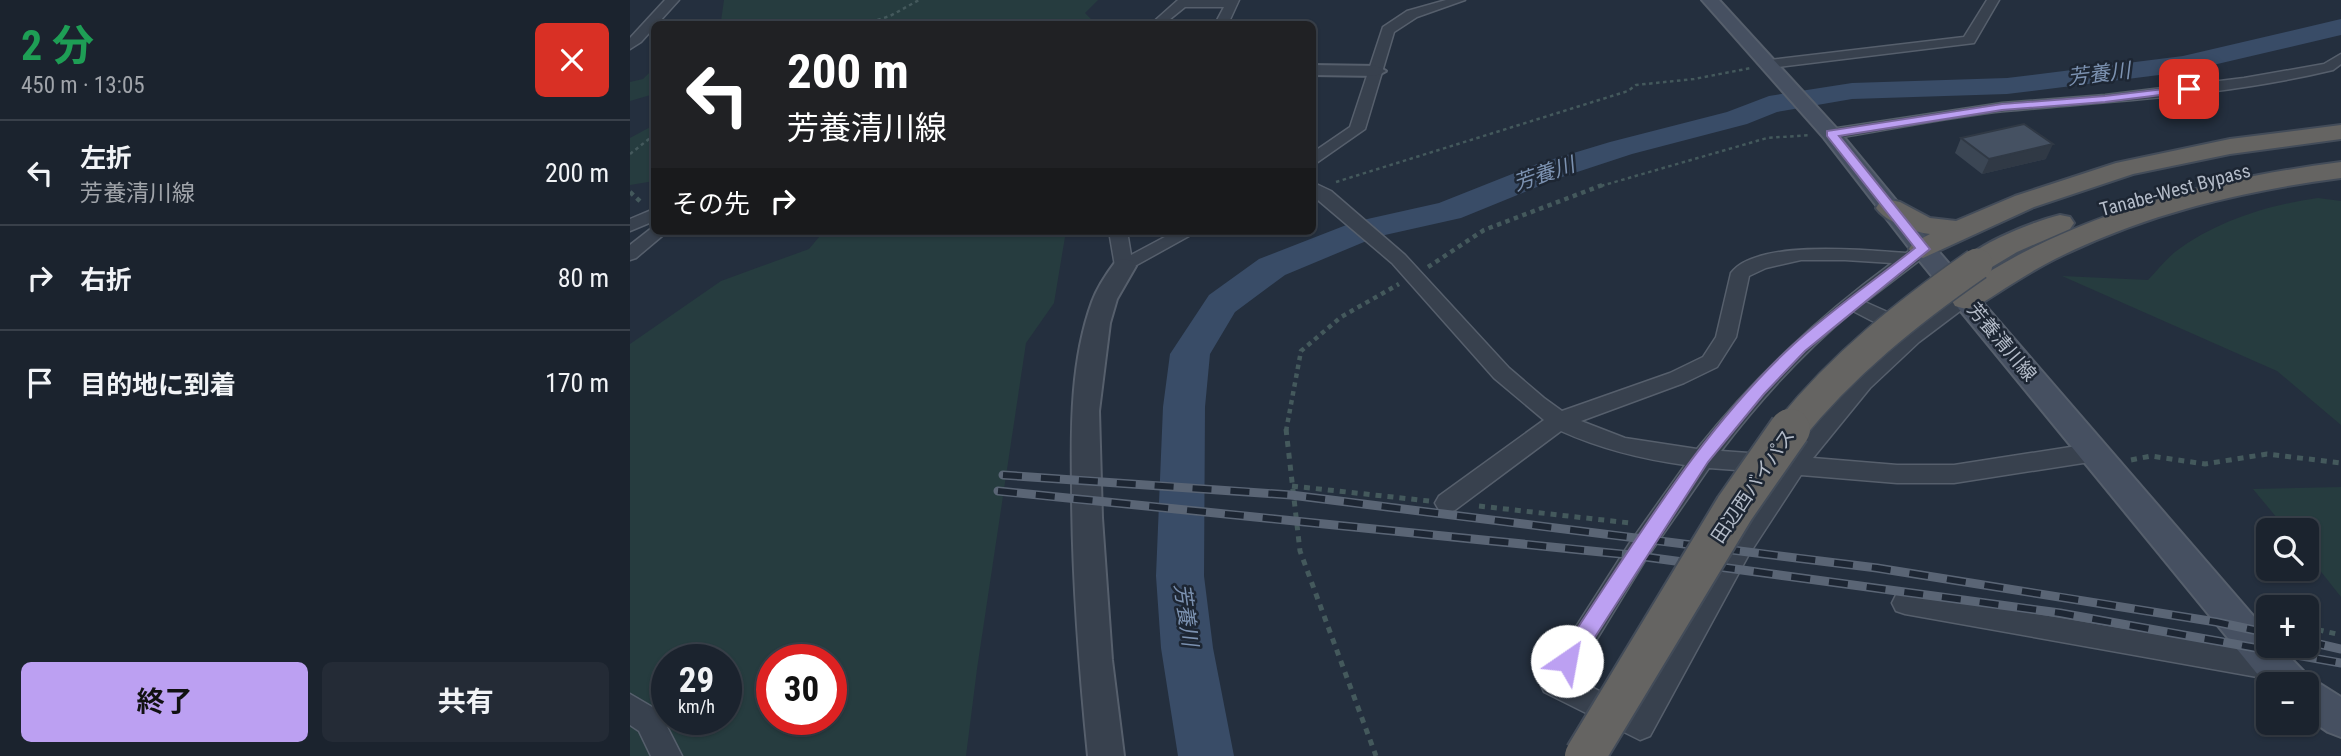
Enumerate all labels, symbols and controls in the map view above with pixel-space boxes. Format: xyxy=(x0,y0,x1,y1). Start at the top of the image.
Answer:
text: 2 分 xyxy=(21,21,94,70)
button: close xyxy=(535,23,609,97)
text: 200 m xyxy=(787,43,909,100)
icon: left xyxy=(672,49,763,140)
water label: 芳養川 xyxy=(2066,58,2134,90)
pin xyxy=(2159,59,2219,119)
icon: arrive xyxy=(2170,70,2208,108)
text: 450 m · 13:05 xyxy=(21,72,145,99)
text: 芳養清川線 xyxy=(787,109,947,147)
text: 左折 xyxy=(80,143,132,173)
water label: 芳養川 xyxy=(1510,152,1580,196)
icon: left xyxy=(21,154,59,192)
text: 200 m xyxy=(545,158,609,188)
street label: Tanabe-West Bypass xyxy=(2097,159,2253,221)
text: 芳養清川線 xyxy=(80,180,195,207)
icon: right xyxy=(764,182,802,220)
text: その先 xyxy=(672,189,750,219)
icon: right xyxy=(21,259,59,297)
text: 80 m xyxy=(558,263,609,293)
text: 右折 xyxy=(80,265,132,295)
street label: 芳養清川線 xyxy=(1963,298,2041,386)
icon: arrive xyxy=(21,364,59,402)
text: 170 m xyxy=(545,368,609,398)
text: 目的地に到着 xyxy=(80,370,236,400)
street label: 田辺西バイパス xyxy=(1706,425,1800,547)
map controls xyxy=(2256,518,2319,735)
button: search xyxy=(2256,518,2319,581)
water label: 芳養川 xyxy=(1170,582,1203,650)
button: + xyxy=(2256,595,2319,658)
position arrow xyxy=(1530,624,1604,698)
speed limit sign: 30 xyxy=(756,644,847,735)
text: 29 xyxy=(679,660,714,701)
button: 終了 xyxy=(21,662,308,742)
button: 共有 xyxy=(322,662,609,742)
button: − xyxy=(2256,672,2319,735)
text: km/h xyxy=(678,696,715,717)

